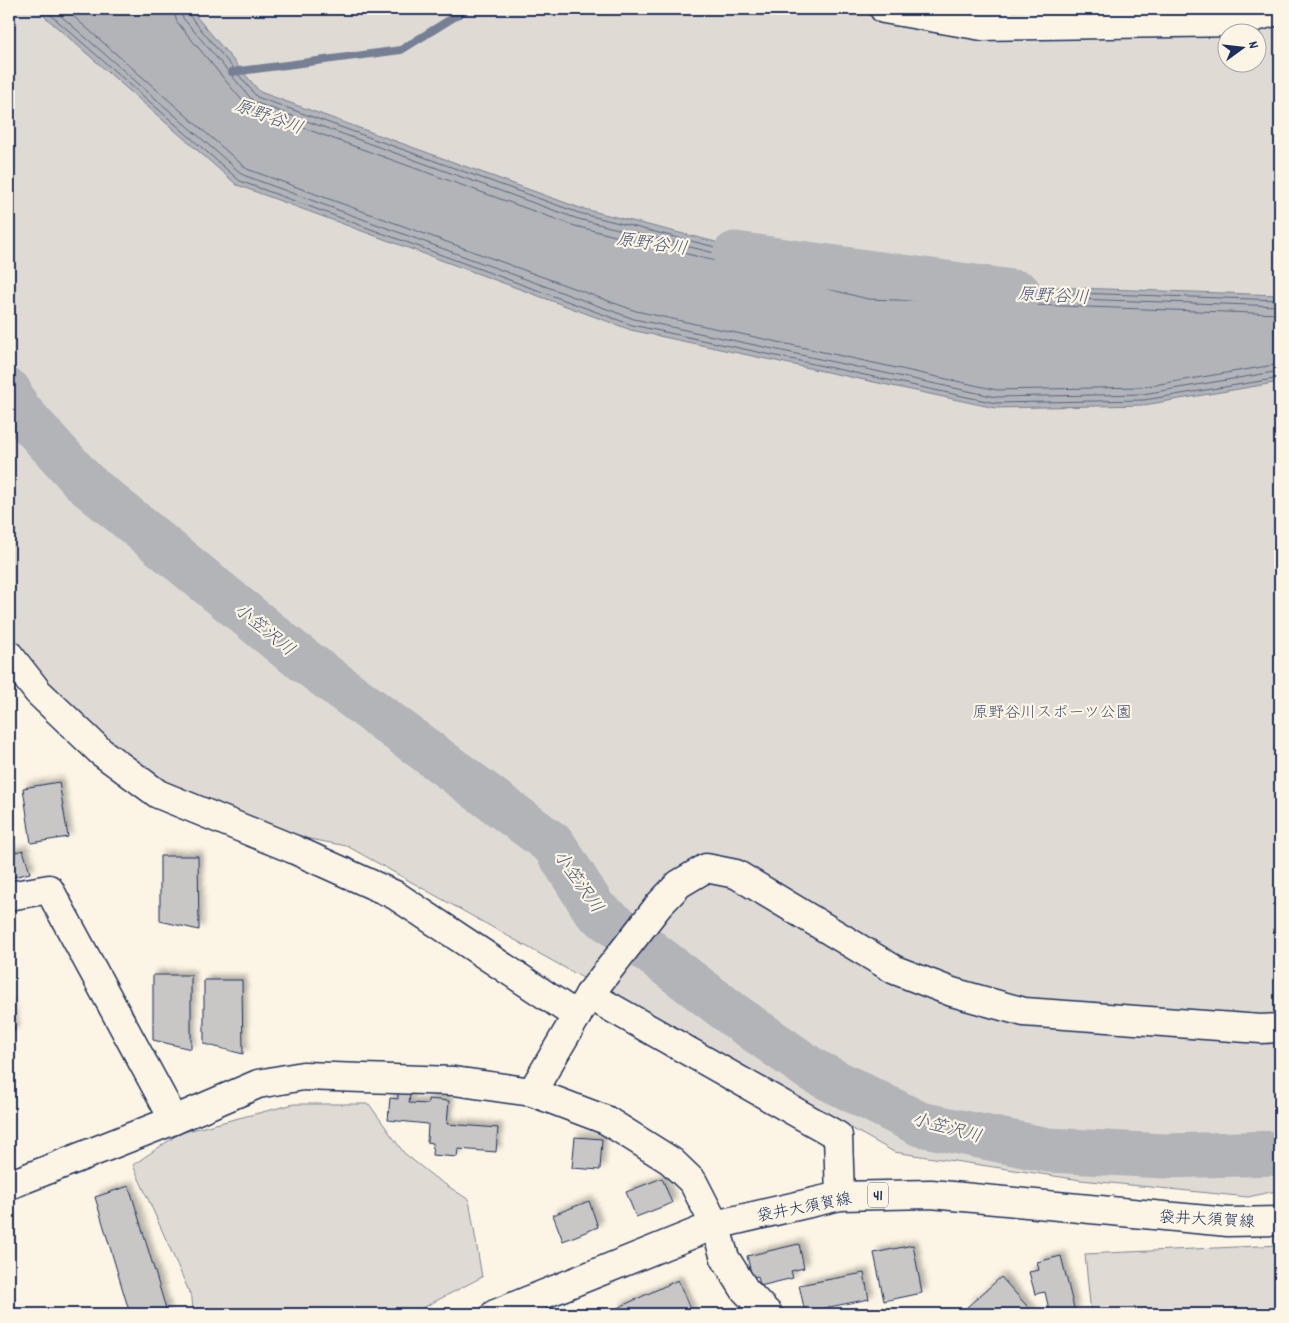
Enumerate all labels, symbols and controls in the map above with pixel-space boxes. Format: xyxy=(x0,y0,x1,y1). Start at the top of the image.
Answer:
north arrow xyxy=(1216,22,1266,72)
text: N xyxy=(1242,39,1263,51)
water label: 原野谷川 xyxy=(230,94,306,142)
water label: 原野谷川 xyxy=(614,228,689,263)
water label: 原野谷川 xyxy=(1016,283,1089,312)
water label: 小笠沢川 xyxy=(228,599,299,663)
park label: 原野谷川スポーツ公園 xyxy=(972,702,1132,725)
water label: 小笠沢川 xyxy=(546,846,608,919)
water label: 小笠沢川 xyxy=(908,1108,984,1151)
road number: 41 xyxy=(868,1182,888,1208)
street label: 袋井大須賀線 xyxy=(755,1188,854,1229)
street label: 袋井大須賀線 xyxy=(1158,1206,1255,1234)

